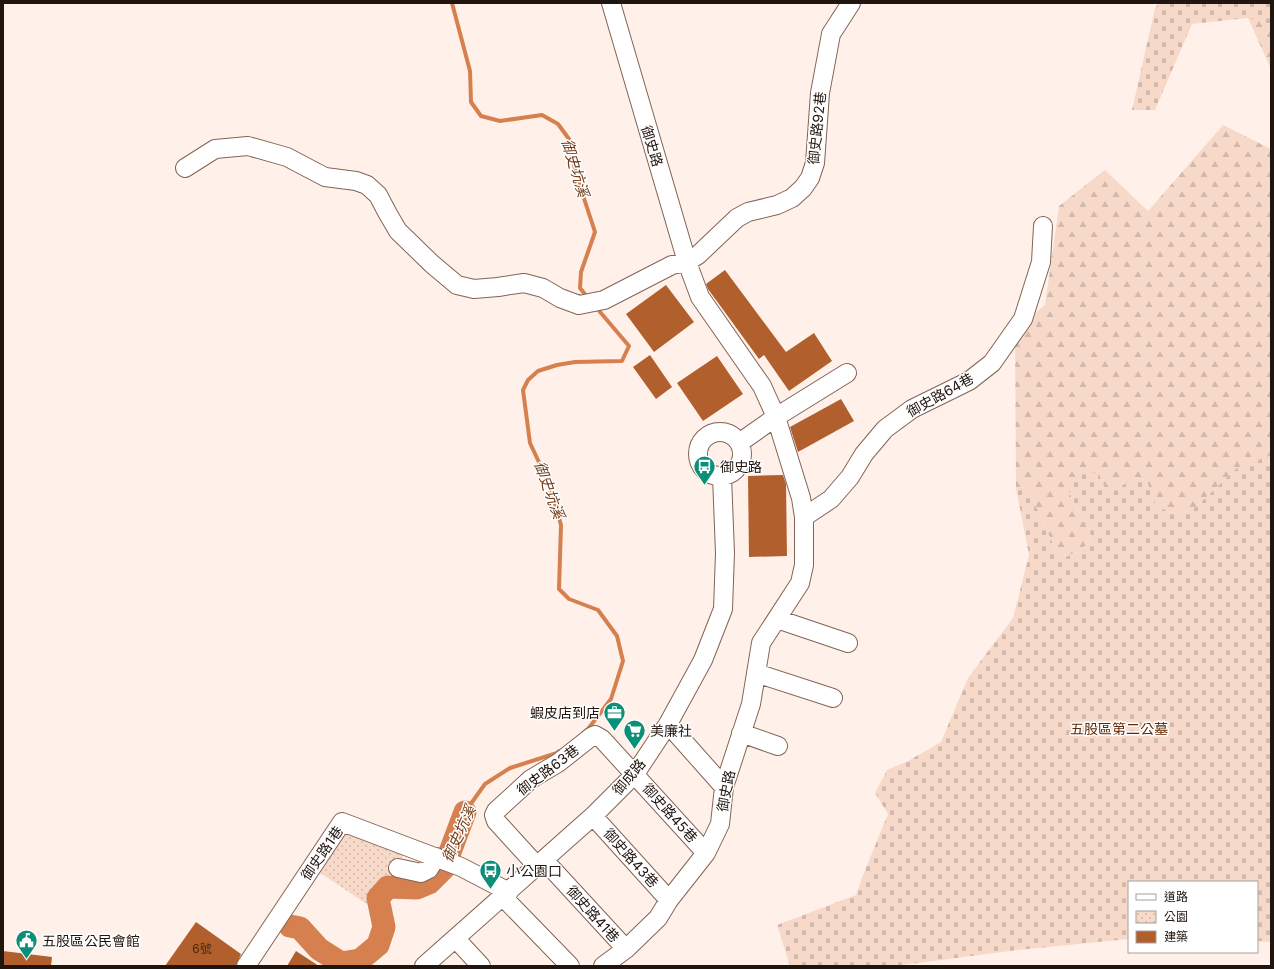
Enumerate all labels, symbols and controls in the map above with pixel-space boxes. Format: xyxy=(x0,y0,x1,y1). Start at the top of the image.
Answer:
street label: 御史路92巷 xyxy=(804,91,829,165)
street label: 御史路 xyxy=(638,123,667,168)
water label: 御史坑溪 xyxy=(558,136,594,201)
street label: 御史路64巷 xyxy=(903,369,976,420)
bus stop icon: 御史路 xyxy=(691,454,717,487)
water label: 御史坑溪 xyxy=(530,458,569,523)
place label: 御史路 xyxy=(720,458,762,475)
office icon: 蝦皮店到店 xyxy=(602,700,628,733)
place label: 蝦皮店到店 xyxy=(530,704,600,721)
supermarket icon: 美廉社 xyxy=(621,718,647,751)
park label: 五股區第二公墓 xyxy=(1070,720,1168,737)
place label: 美廉社 xyxy=(650,722,692,739)
street label: 御史路63巷 xyxy=(513,741,582,798)
street label: 御成路 xyxy=(609,755,649,798)
street label: 御史路 xyxy=(713,769,738,813)
street label: 御史路45巷 xyxy=(639,780,701,846)
water label: 御史坑溪 xyxy=(438,801,480,865)
street label: 御史路1巷 xyxy=(297,823,346,883)
street label: 御史路43巷 xyxy=(600,825,662,891)
bus stop icon: 小公園口 xyxy=(478,858,504,891)
place label: 小公園口 xyxy=(506,862,562,879)
legend xyxy=(1128,881,1258,953)
street label: 御史路41巷 xyxy=(563,882,623,946)
text: 道路 xyxy=(1164,889,1188,904)
text: 公園 xyxy=(1164,909,1188,924)
public building icon: 五股區公民會館 xyxy=(14,928,40,961)
text: 建築 xyxy=(1164,929,1188,944)
place label: 五股區公民會館 xyxy=(42,932,140,949)
house number: 6號 xyxy=(192,941,212,956)

